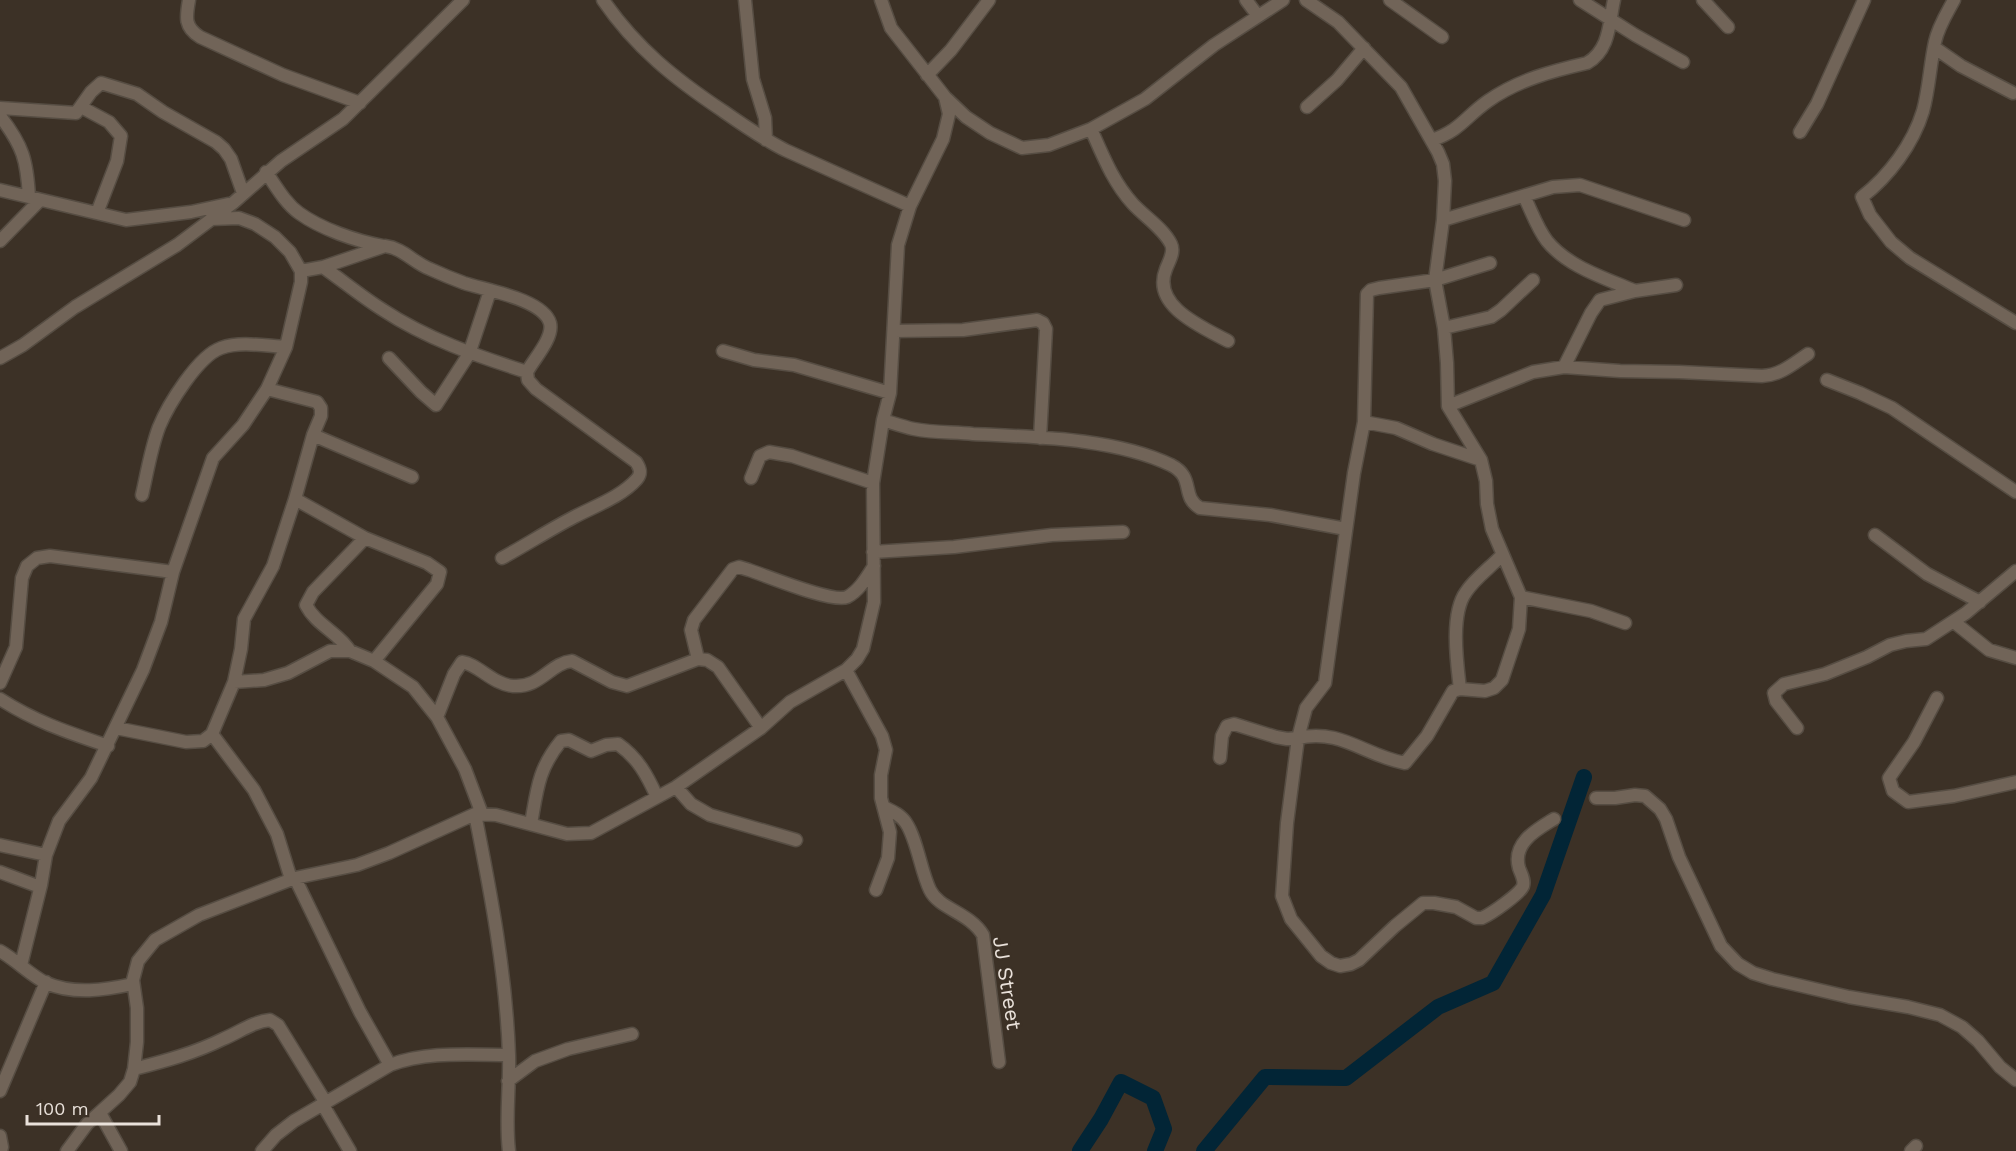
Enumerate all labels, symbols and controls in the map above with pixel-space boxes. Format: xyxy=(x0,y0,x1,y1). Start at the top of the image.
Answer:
street label: JJ Street xyxy=(988,934,1027,1032)
scale bar xyxy=(27,1088,159,1126)
text: 100 m xyxy=(36,1098,89,1119)

